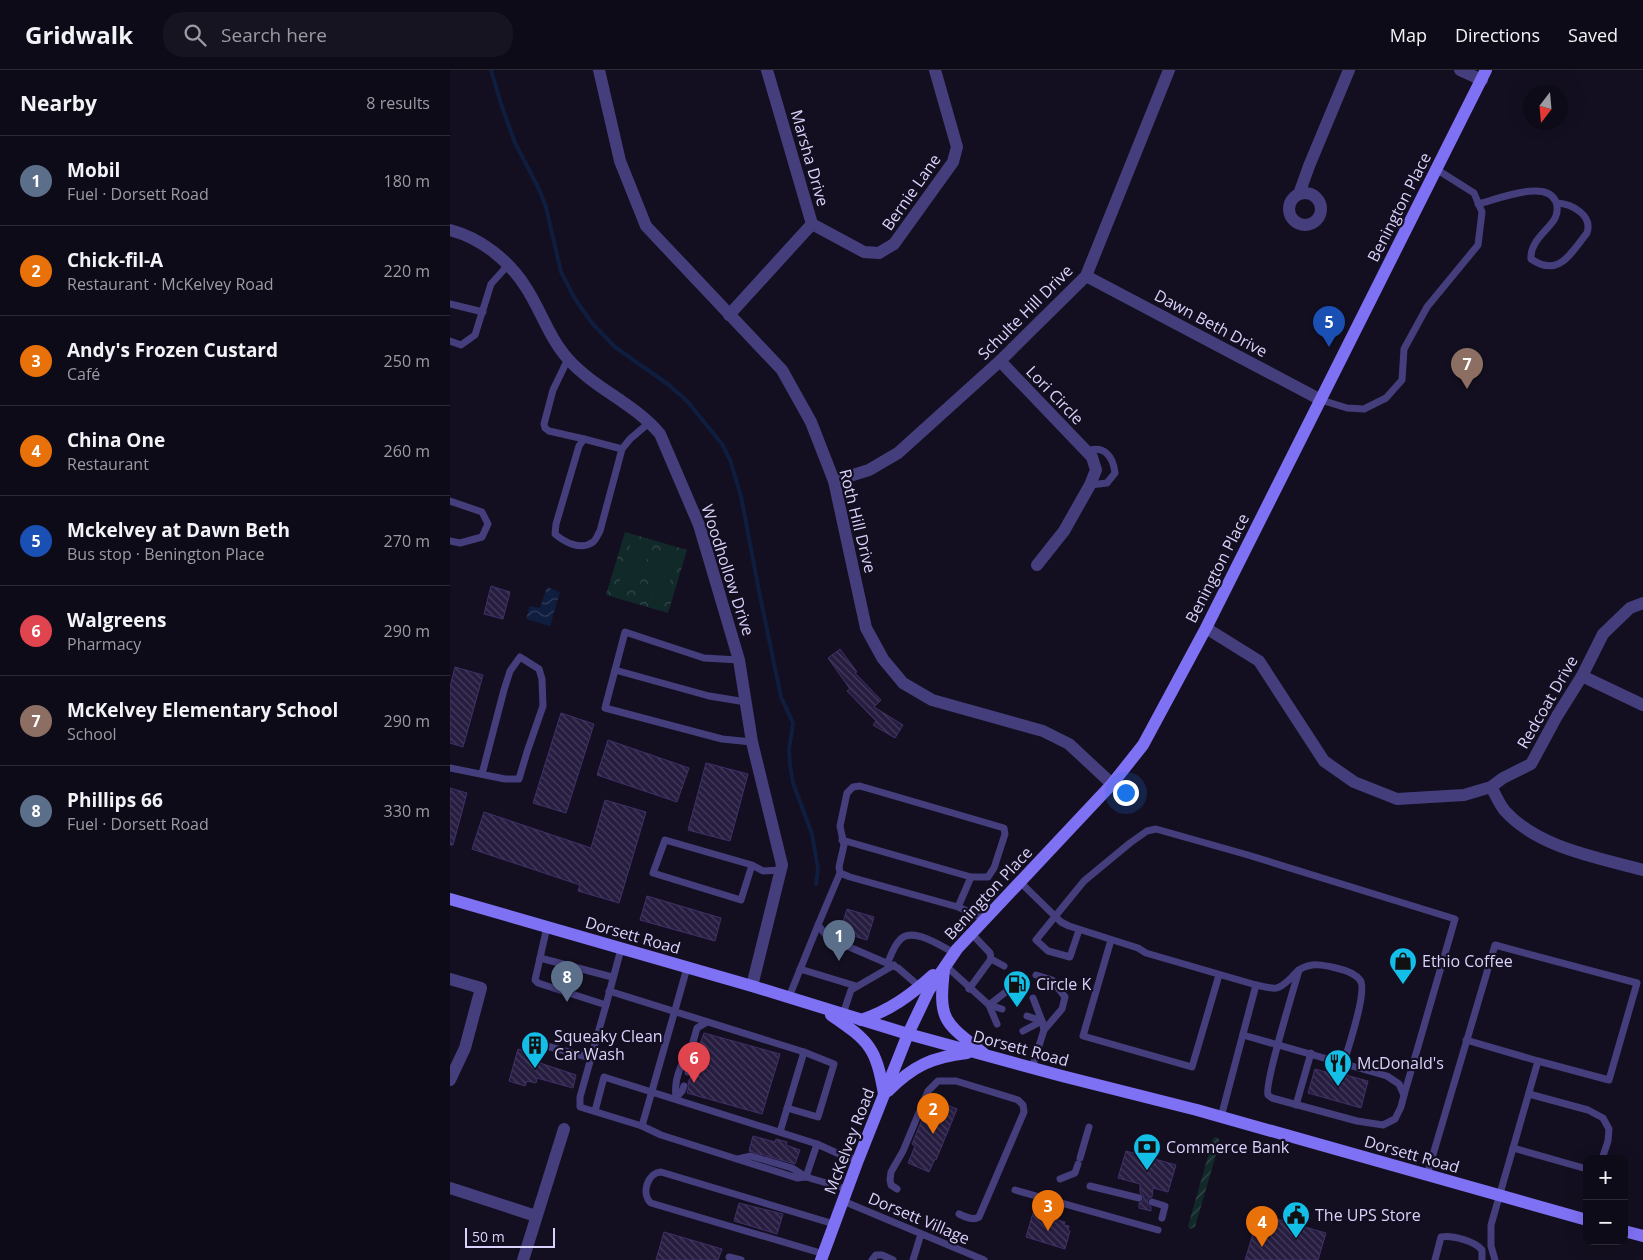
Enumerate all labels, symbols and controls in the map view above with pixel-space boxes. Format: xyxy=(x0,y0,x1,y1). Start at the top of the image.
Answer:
search box xyxy=(163,12,513,57)
text: Gridwalk xyxy=(25,18,133,51)
icon: search xyxy=(181,21,209,49)
text: Search here xyxy=(221,22,327,48)
text: Map xyxy=(1390,23,1427,47)
text: Directions xyxy=(1455,23,1540,47)
text: Saved xyxy=(1568,23,1618,47)
north arrow xyxy=(1523,85,1568,130)
text: Nearby xyxy=(20,89,97,117)
text: 8 results xyxy=(366,92,430,114)
street label: Marsha Drive xyxy=(786,107,834,209)
street label: Benington Place xyxy=(1362,148,1436,266)
street label: Bernie Lane xyxy=(876,149,946,235)
text: Mobil xyxy=(67,157,120,183)
text: 1 xyxy=(31,170,41,192)
text: 180 m xyxy=(384,170,430,192)
text: Fuel · Dorsett Road xyxy=(67,183,209,205)
text: Chick-fil-A xyxy=(67,247,163,273)
text: 2 xyxy=(31,260,41,282)
text: 220 m xyxy=(384,260,430,282)
street label: Schulte Hill Drive xyxy=(973,260,1077,364)
text: Restaurant · McKelvey Road xyxy=(67,273,274,295)
street label: Dawn Beth Drive xyxy=(1151,284,1271,362)
pin: 5 xyxy=(1313,306,1345,347)
text: Andy's Frozen Custard xyxy=(67,337,278,363)
pin: 7 xyxy=(1451,348,1483,389)
text: 3 xyxy=(31,350,41,372)
text: 250 m xyxy=(384,350,430,372)
street label: Lori Circle xyxy=(1021,361,1089,429)
text: Café xyxy=(67,363,100,385)
text: China One xyxy=(67,427,165,453)
text: 4 xyxy=(31,440,41,462)
text: 260 m xyxy=(384,440,430,462)
text: Restaurant xyxy=(67,453,149,475)
street label: Roth Hill Drive xyxy=(834,467,882,575)
street label: Woodhollow Drive xyxy=(696,502,760,638)
street label: Benington Place xyxy=(1180,509,1254,627)
text: Mckelvey at Dawn Beth xyxy=(67,517,290,543)
text: 5 xyxy=(31,530,41,552)
text: 270 m xyxy=(384,530,430,552)
text: Bus stop · Benington Place xyxy=(67,543,264,565)
text: Walgreens xyxy=(67,607,166,633)
text: 6 xyxy=(31,620,41,642)
text: 290 m xyxy=(384,620,430,642)
text: Pharmacy xyxy=(67,633,141,655)
street label: Redcoat Drive xyxy=(1512,652,1582,752)
text: McKelvey Elementary School xyxy=(67,697,338,723)
text: 7 xyxy=(31,710,41,732)
text: 290 m xyxy=(384,710,430,732)
text: School xyxy=(67,723,117,745)
your location xyxy=(1113,780,1139,806)
text: Phillips 66 xyxy=(67,787,163,813)
text: 8 xyxy=(31,800,41,822)
text: 330 m xyxy=(384,800,430,822)
text: Fuel · Dorsett Road xyxy=(67,813,209,835)
street label: Benington Place xyxy=(939,842,1037,944)
street label: Dorsett Road xyxy=(583,911,683,959)
pin: 1 xyxy=(823,920,855,961)
shop icon: Ethio Coffee xyxy=(1388,946,1418,985)
place label: Ethio Coffee xyxy=(1422,950,1513,972)
pin: 8 xyxy=(551,961,583,1002)
fuel station icon: Circle K xyxy=(1002,969,1032,1008)
place label: Circle K xyxy=(1036,973,1092,995)
place label: Squeaky Clean Car Wash xyxy=(554,1025,663,1065)
street label: Dorsett Road xyxy=(971,1025,1071,1071)
building icon: Squeaky Clean Car Wash xyxy=(520,1030,550,1069)
pin: 6 xyxy=(678,1042,710,1083)
restaurant icon: McDonald's xyxy=(1323,1048,1353,1087)
place label: McDonald's xyxy=(1357,1052,1444,1074)
street label: McKelvey Road xyxy=(819,1085,879,1197)
pin: 2 xyxy=(917,1093,949,1134)
street label: Dorsett Road xyxy=(1362,1130,1462,1178)
bank icon: Commerce Bank xyxy=(1132,1132,1162,1171)
place label: Commerce Bank xyxy=(1166,1136,1290,1158)
map controls xyxy=(1583,1155,1628,1245)
button: + xyxy=(1583,1155,1628,1200)
street label: Dorsett Village xyxy=(865,1187,973,1249)
pin: 3 xyxy=(1032,1190,1064,1231)
public building icon: The UPS Store xyxy=(1281,1200,1311,1239)
button: − xyxy=(1583,1200,1628,1245)
place label: The UPS Store xyxy=(1315,1204,1421,1226)
pin: 4 xyxy=(1246,1206,1278,1247)
scale bar xyxy=(465,1225,555,1248)
text: 50 m xyxy=(472,1227,505,1246)

